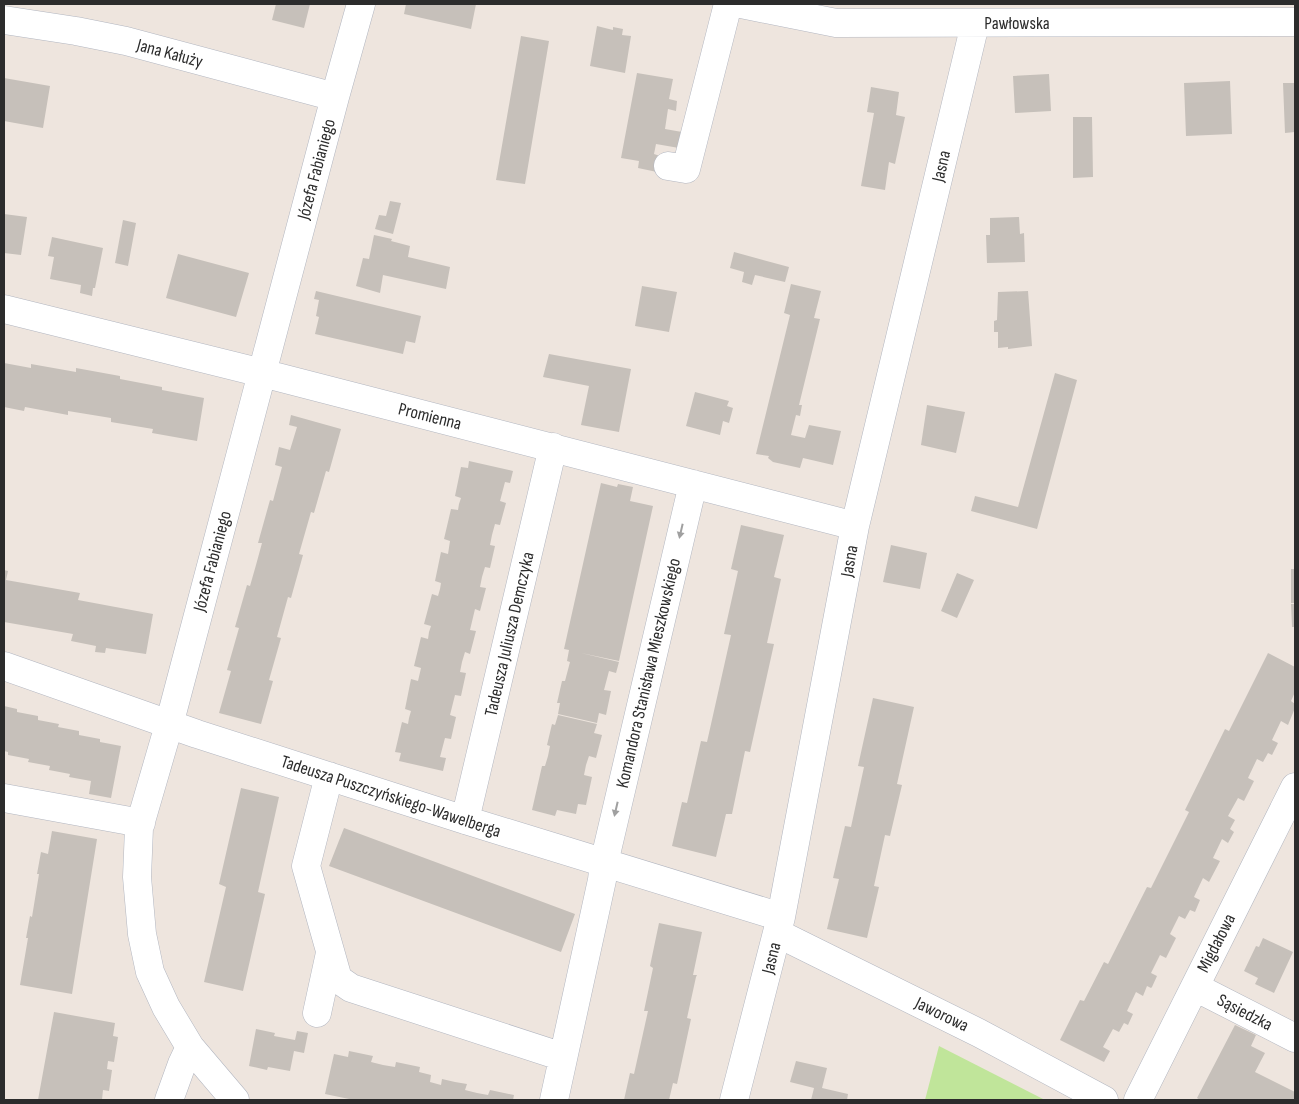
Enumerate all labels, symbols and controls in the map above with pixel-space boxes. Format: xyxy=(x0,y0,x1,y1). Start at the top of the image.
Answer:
street label: Pawłowska xyxy=(984,13,1050,34)
street label: Jana Kałuży xyxy=(134,34,205,72)
street label: Józefa Fabianiego xyxy=(293,117,340,223)
street label: Jasna xyxy=(927,148,955,185)
street label: Promienna xyxy=(396,399,464,434)
street label: Józefa Fabianiego xyxy=(189,509,236,615)
one-way arrow xyxy=(677,524,685,539)
street label: Jasna xyxy=(836,544,863,580)
street label: Tadeusza Juliusza Demczyka xyxy=(480,550,539,718)
street label: Komandora Stanisława Mieszkowskiego xyxy=(612,556,685,790)
street label: Tadeusza Puszczyńskiego-Wawelberga xyxy=(278,751,504,842)
one-way arrow xyxy=(612,801,620,816)
street label: Migdałowa xyxy=(1193,910,1240,976)
street label: Jasna xyxy=(757,940,786,977)
street label: Sąsiedzka xyxy=(1214,990,1276,1035)
street label: Jaworowa xyxy=(911,992,972,1036)

